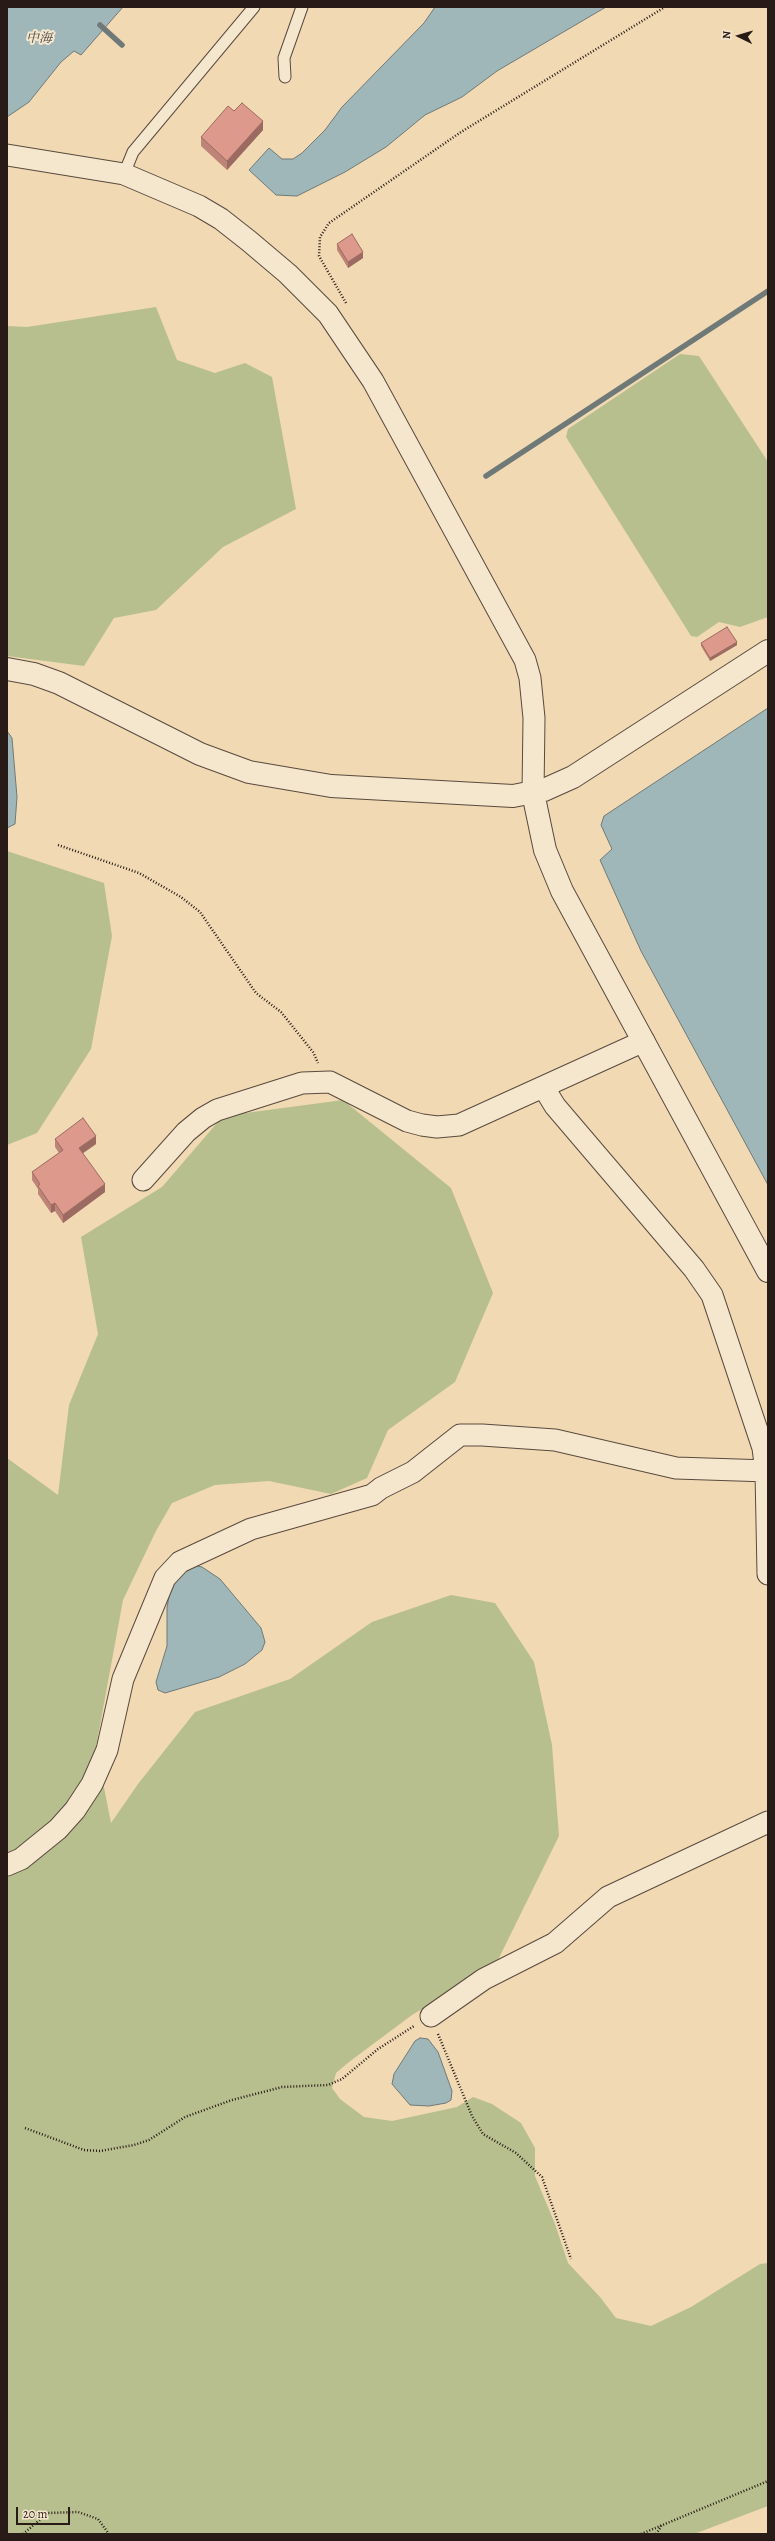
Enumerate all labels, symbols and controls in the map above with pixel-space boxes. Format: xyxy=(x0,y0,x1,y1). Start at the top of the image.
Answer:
north arrow xyxy=(719,16,759,56)
text: N xyxy=(719,30,734,40)
water label: 中海 xyxy=(26,31,52,47)
scale bar xyxy=(18,2499,72,2525)
text: 20 m xyxy=(23,2506,47,2522)

